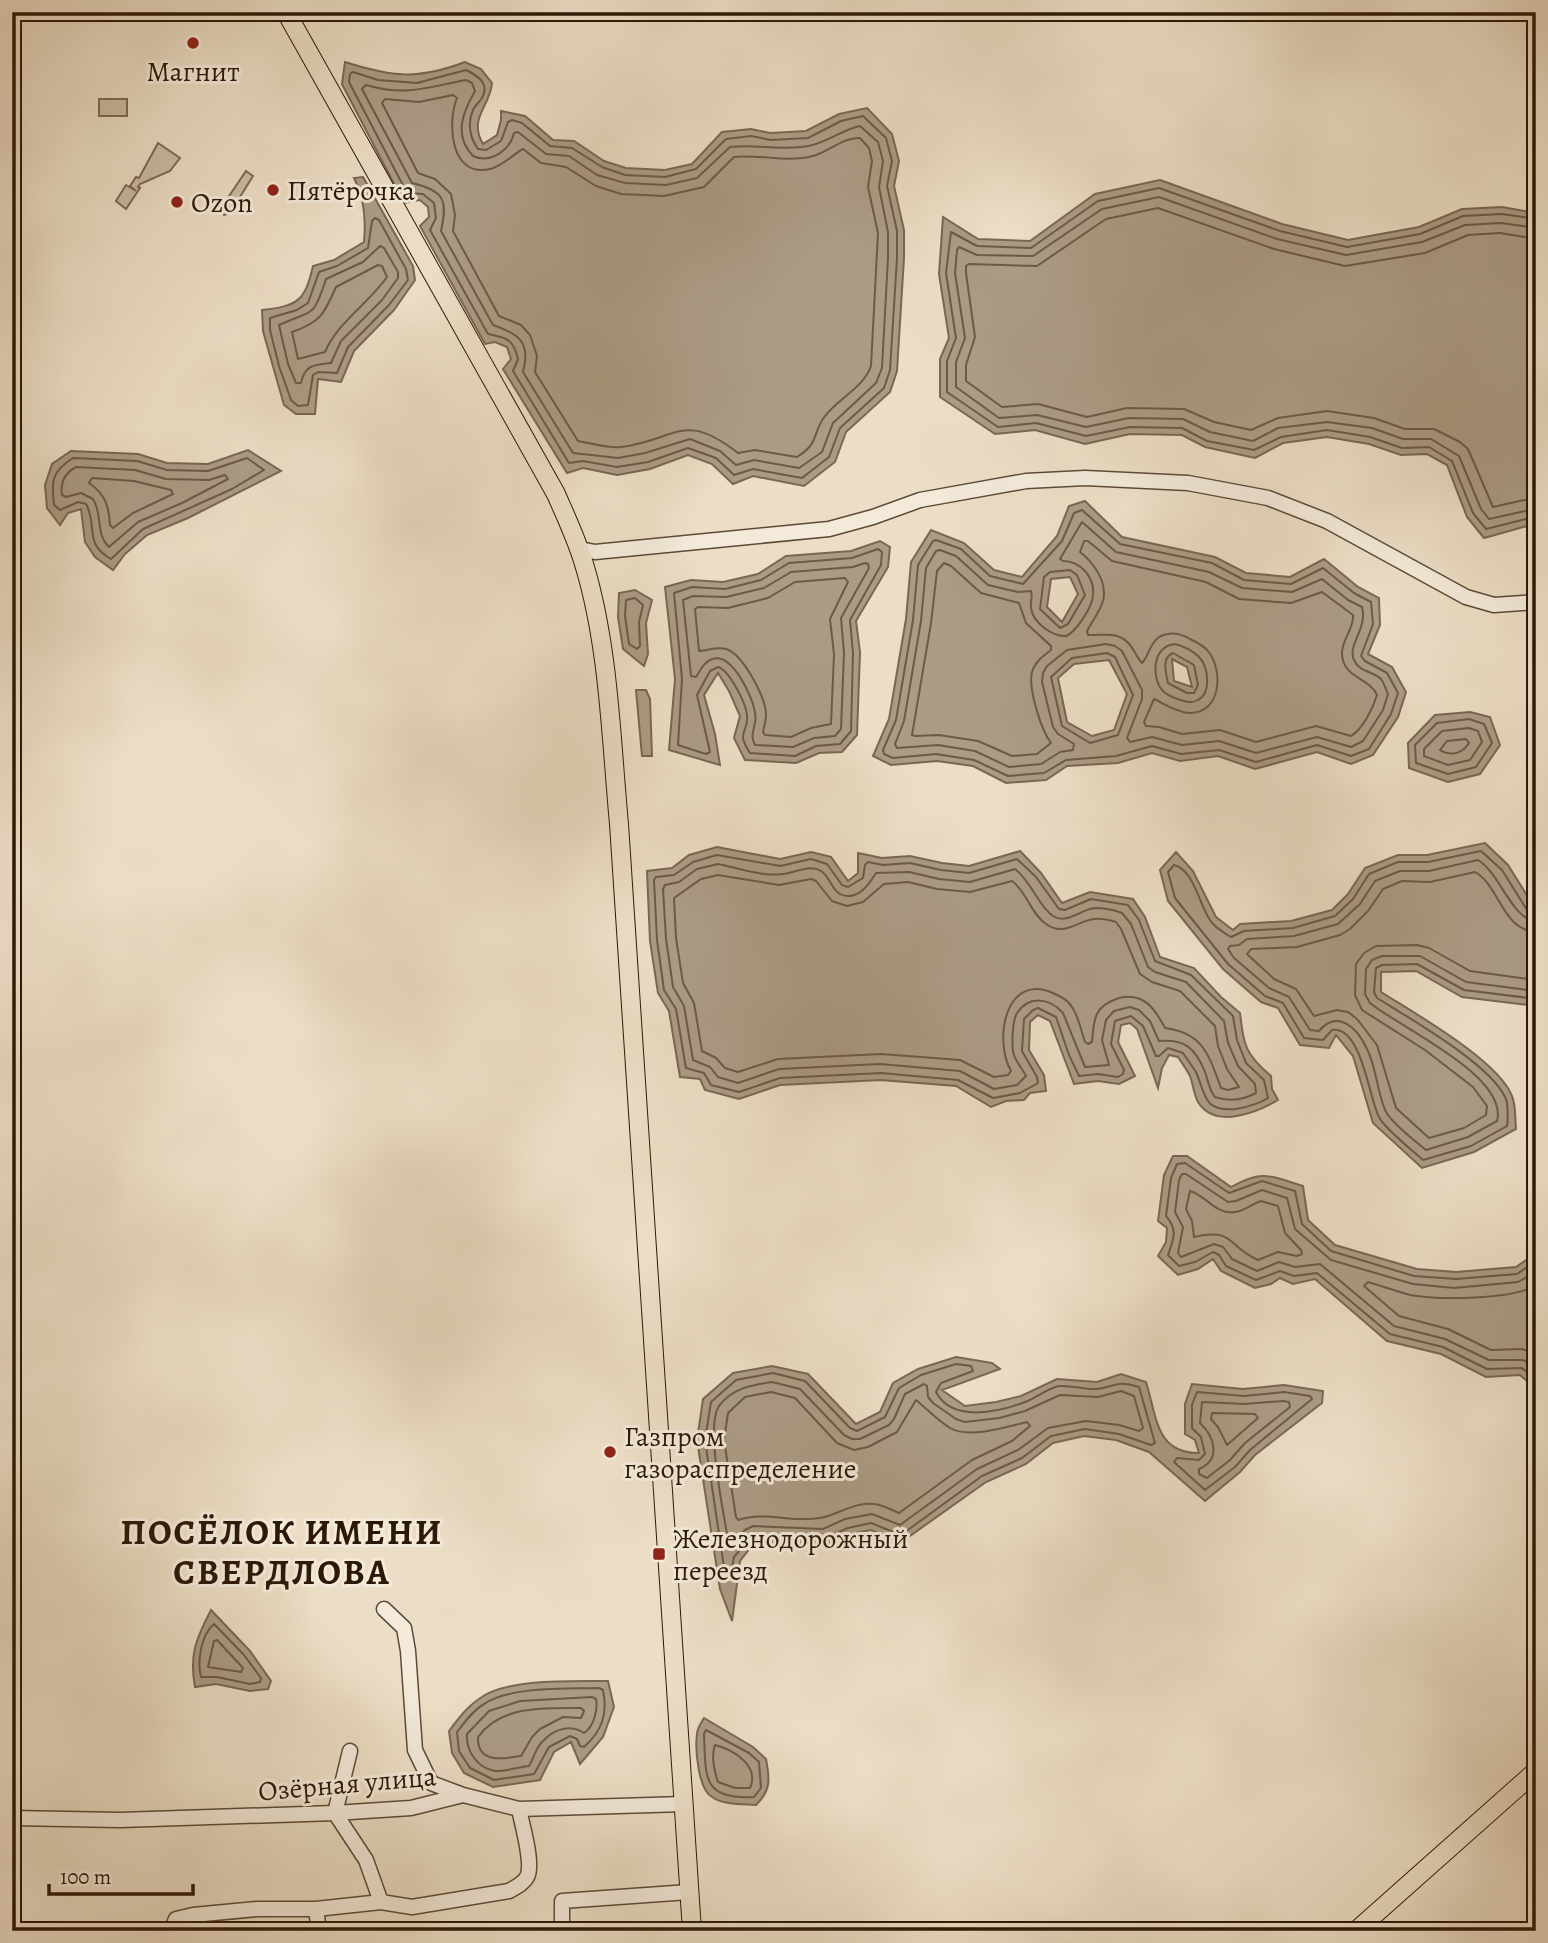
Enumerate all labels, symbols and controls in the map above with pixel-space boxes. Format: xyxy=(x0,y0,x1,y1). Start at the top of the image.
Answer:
marker: Магнит xyxy=(185,35,201,51)
place label: Магнит xyxy=(146,53,240,91)
place label: Пятёрочка xyxy=(287,172,415,210)
marker: Пятёрочка xyxy=(265,182,281,198)
place label: Ozon xyxy=(191,184,253,222)
marker: Ozon xyxy=(169,194,185,210)
place label: Газпром газораспределение xyxy=(624,1418,857,1488)
marker: Газпром газораспределение xyxy=(602,1444,618,1460)
district label: ПОСЁЛОК ИМЕНИ СВЕРДЛОВА xyxy=(121,1508,443,1596)
place label: Железнодорожный переезд xyxy=(673,1520,908,1590)
marker: Железнодорожный переезд xyxy=(651,1546,667,1562)
street label: Озёрная улица xyxy=(256,1757,438,1811)
scale bar xyxy=(49,1852,192,1896)
text: 100 m xyxy=(60,1863,111,1891)

